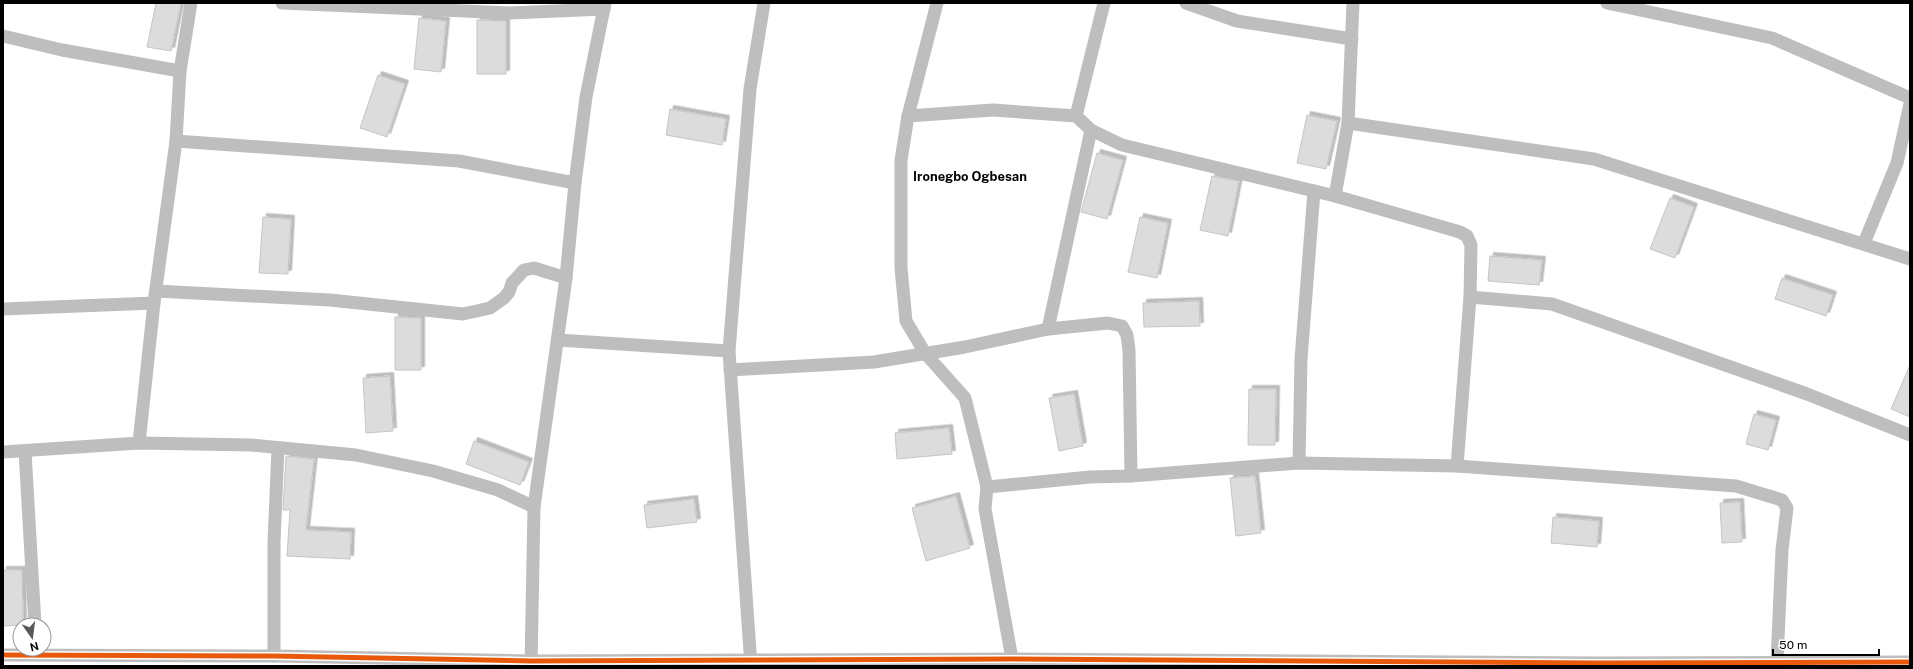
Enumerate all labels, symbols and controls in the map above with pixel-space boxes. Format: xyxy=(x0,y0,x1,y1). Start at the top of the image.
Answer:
district label: Ironegbo Ogbesan xyxy=(913,169,1027,184)
north arrow xyxy=(12,617,52,657)
scale bar xyxy=(1773,631,1879,657)
text: 50 m xyxy=(1779,638,1807,652)
text: N xyxy=(29,640,40,654)

